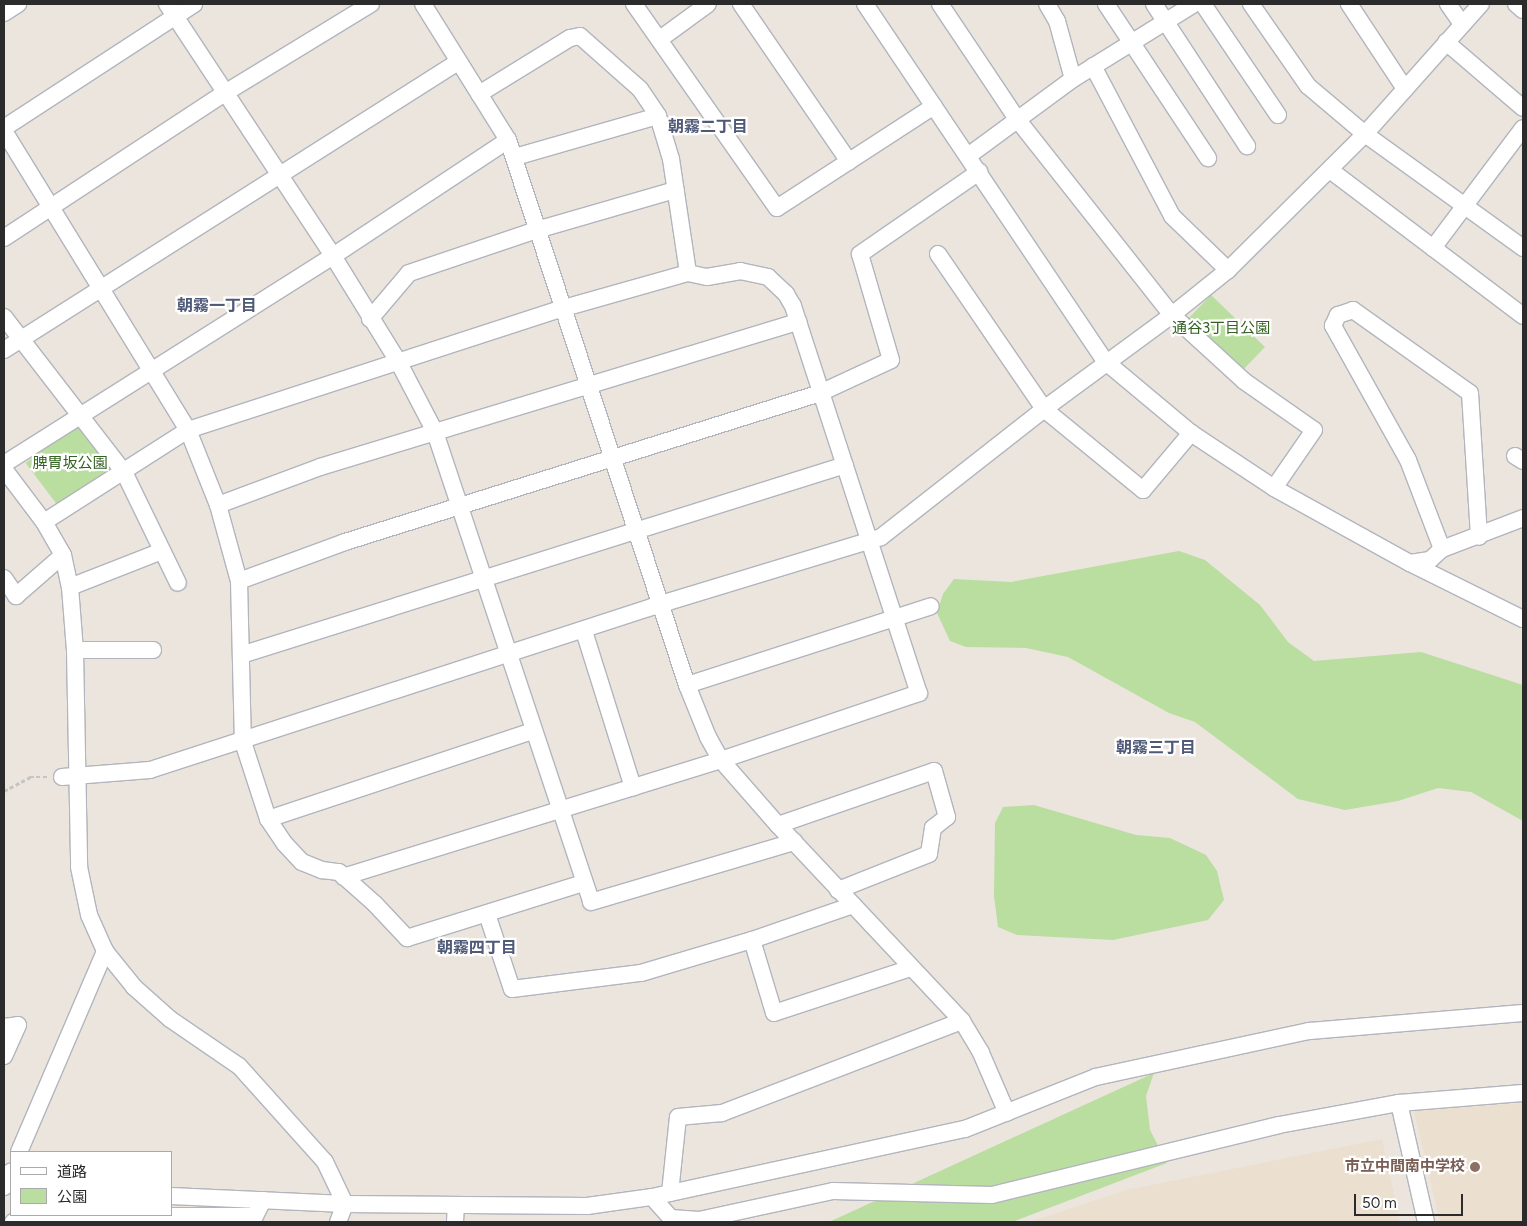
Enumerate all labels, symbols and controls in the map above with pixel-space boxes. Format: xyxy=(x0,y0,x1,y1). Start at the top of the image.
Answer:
district label: 朝霧二丁目 xyxy=(668,117,748,137)
district label: 朝霧一丁目 xyxy=(177,296,257,316)
park label: 通谷3丁目公園 xyxy=(1172,320,1270,338)
park label: 脾胃坂公園 xyxy=(33,455,107,473)
district label: 朝霧三丁目 xyxy=(1116,738,1196,758)
district label: 朝霧四丁目 xyxy=(437,938,517,958)
legend xyxy=(10,1151,172,1216)
place label: 市立中間南中学校 xyxy=(1345,1158,1465,1176)
marker: 市立中間南中学校 xyxy=(1469,1161,1481,1173)
text: 道路 xyxy=(57,1163,87,1181)
scale bar xyxy=(1357,1184,1466,1216)
text: 公園 xyxy=(57,1188,87,1206)
text: 50 m xyxy=(1362,1194,1397,1212)

